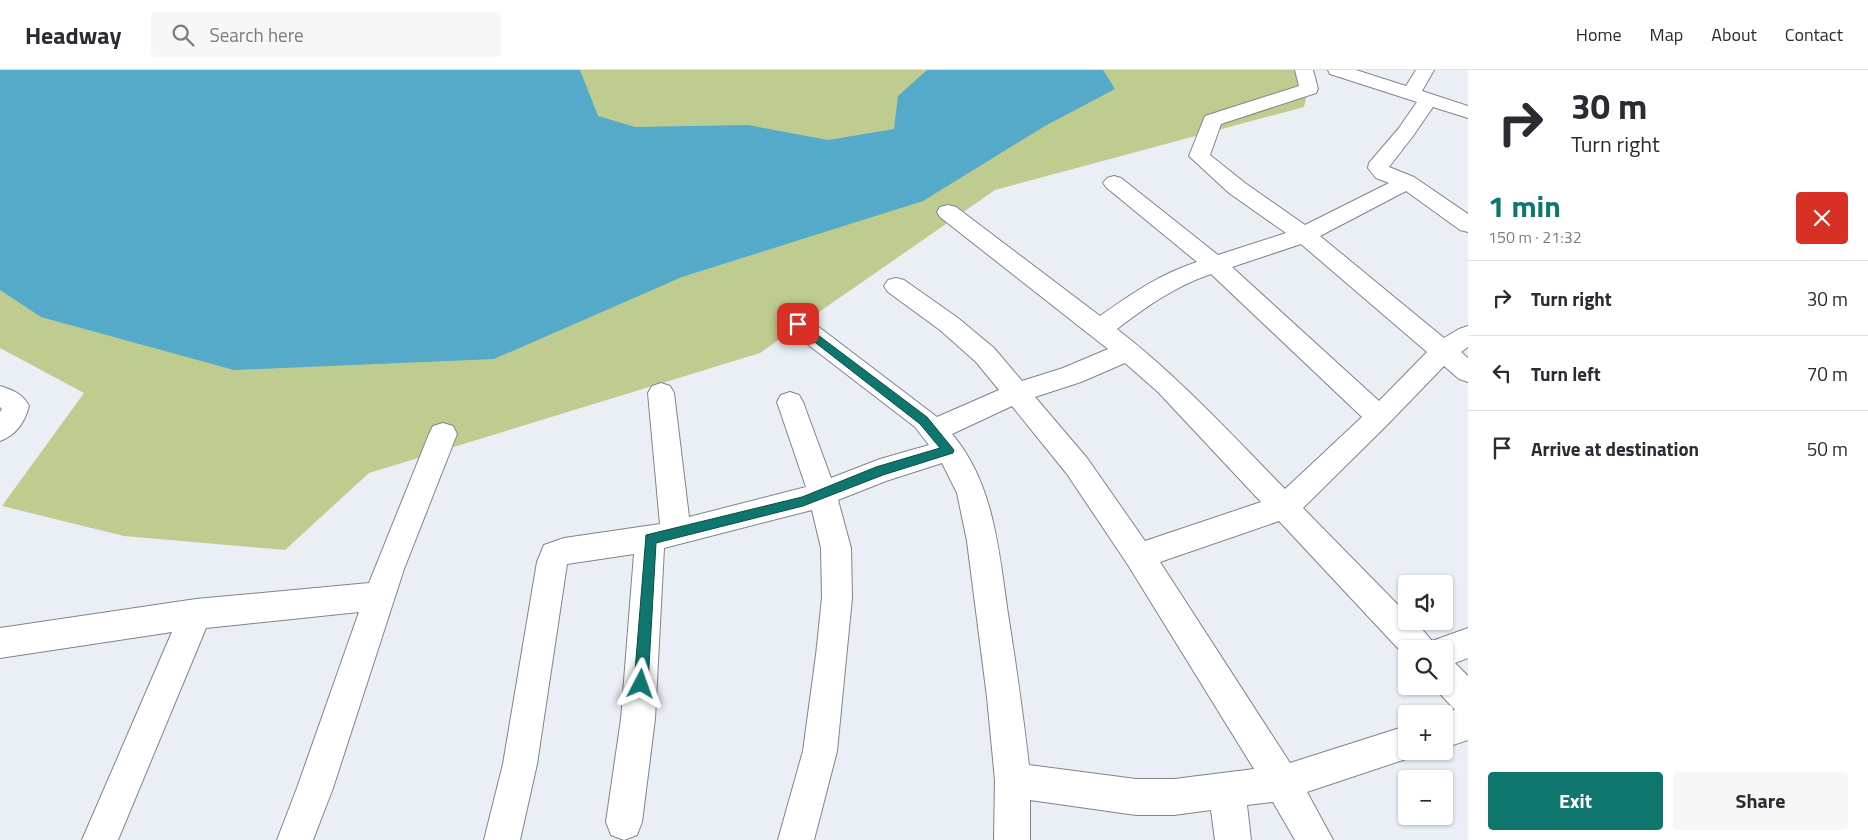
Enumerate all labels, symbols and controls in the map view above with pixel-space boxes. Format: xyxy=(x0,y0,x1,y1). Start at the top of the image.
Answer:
search box xyxy=(151,12,501,57)
text: Headway xyxy=(25,17,121,53)
text: Search here xyxy=(209,20,304,49)
icon: search xyxy=(169,21,197,49)
text: Home xyxy=(1576,21,1622,48)
text: Map xyxy=(1650,21,1683,48)
text: About xyxy=(1711,21,1757,48)
text: Contact xyxy=(1785,21,1843,48)
text: 30 m xyxy=(1571,79,1647,133)
icon: right xyxy=(1488,90,1553,155)
text: Turn right xyxy=(1571,127,1660,161)
text: 1 min xyxy=(1488,183,1561,229)
button: close xyxy=(1796,192,1848,244)
text: 150 m · 21:32 xyxy=(1488,225,1582,249)
icon: right xyxy=(1488,284,1516,312)
text: Turn right xyxy=(1531,284,1612,313)
text: 30 m xyxy=(1807,284,1848,313)
pin xyxy=(777,303,819,345)
icon: arrive xyxy=(784,310,812,338)
icon: left xyxy=(1488,359,1516,387)
text: Turn left xyxy=(1531,359,1601,388)
text: 70 m xyxy=(1807,359,1848,388)
icon: arrive xyxy=(1488,434,1516,462)
text: Arrive at destination xyxy=(1531,434,1699,463)
text: 50 m xyxy=(1807,434,1848,463)
map controls xyxy=(1398,575,1453,825)
button: sound xyxy=(1398,575,1453,630)
button: search xyxy=(1398,640,1453,695)
position arrow xyxy=(614,657,666,709)
button: + xyxy=(1398,705,1453,760)
button: − xyxy=(1398,770,1453,825)
button: Exit xyxy=(1488,772,1663,830)
button: Share xyxy=(1673,772,1848,830)

